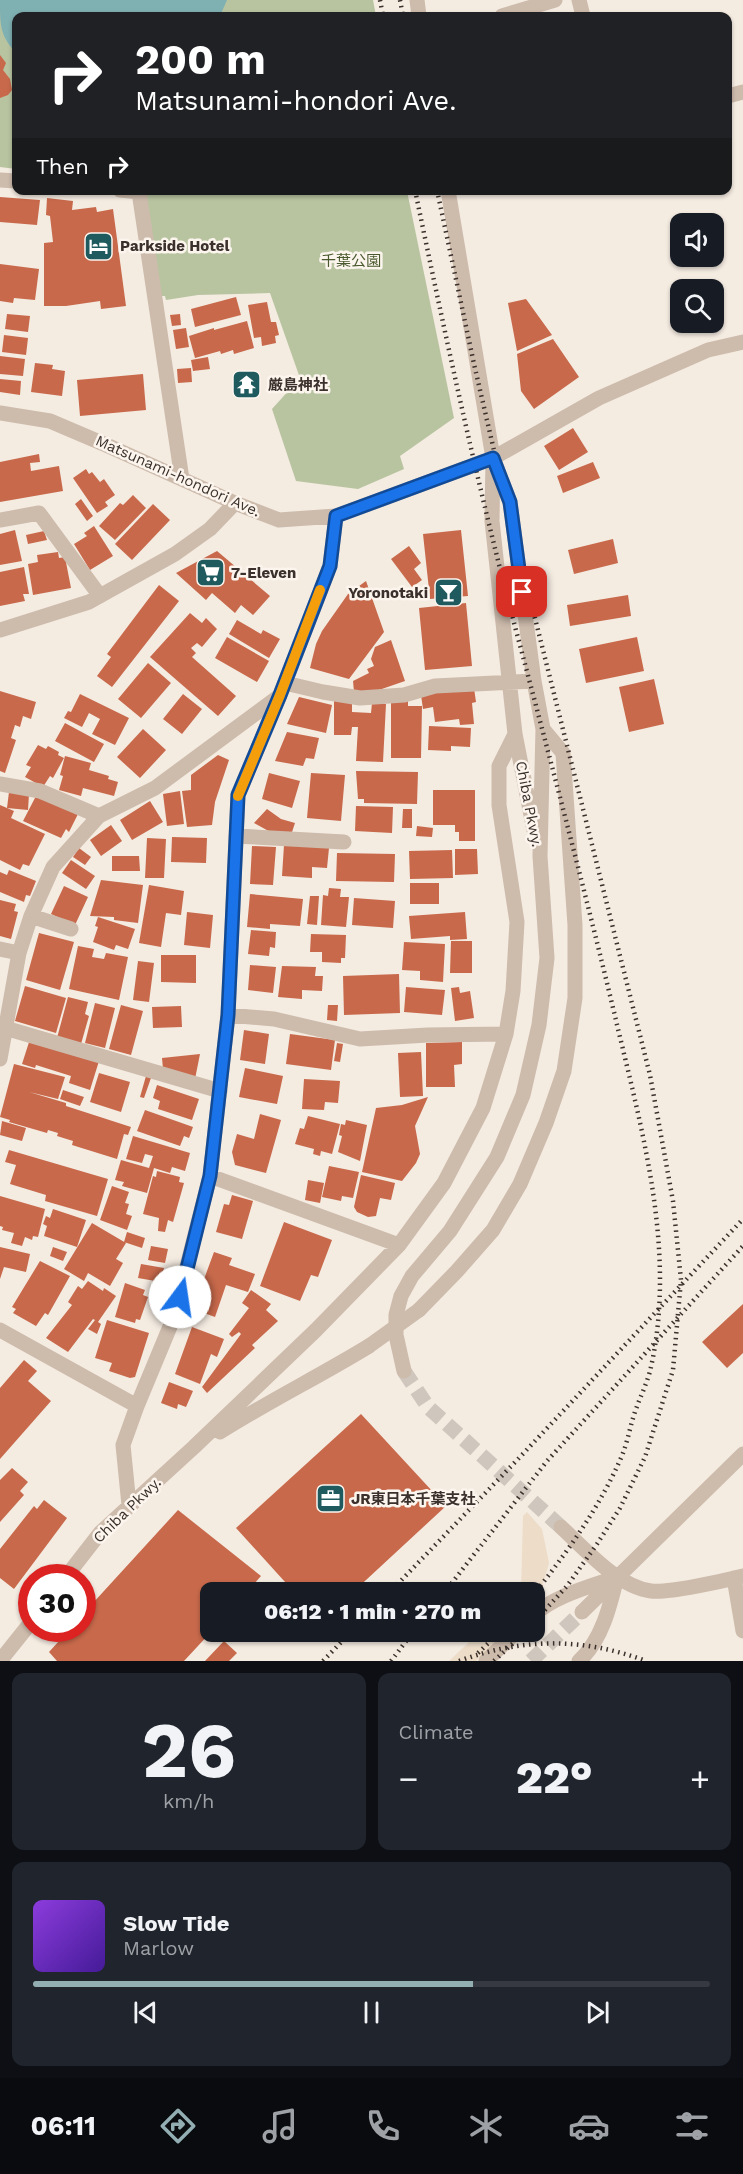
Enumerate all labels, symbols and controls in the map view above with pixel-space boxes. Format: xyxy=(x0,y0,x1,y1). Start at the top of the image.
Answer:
text: 200 m xyxy=(135,35,266,84)
icon: right xyxy=(36,36,114,114)
text: Matsunami-hondori Ave. xyxy=(135,85,456,117)
icon: right xyxy=(101,150,134,183)
text: Then xyxy=(36,154,89,179)
map controls xyxy=(670,213,724,333)
button: sound xyxy=(670,213,724,267)
hotel icon: Parkside Hotel xyxy=(83,230,115,262)
place label: Parkside Hotel xyxy=(120,237,229,255)
park label: 千葉公園 xyxy=(321,252,381,270)
button: search xyxy=(670,279,724,333)
temple icon: 厳島神社 xyxy=(231,369,263,401)
place label: 厳島神社 xyxy=(268,376,328,394)
street label: Matsunami-hondori Ave. xyxy=(93,431,263,521)
supermarket icon: 7-Eleven xyxy=(194,557,226,589)
place label: 7-Eleven xyxy=(231,564,296,582)
pin xyxy=(496,566,547,617)
icon: arrive xyxy=(505,575,538,608)
bar icon: Yoronotaki xyxy=(433,577,465,609)
place label: Yoronotaki xyxy=(348,584,428,602)
street label: Chiba Pkwy. xyxy=(512,760,546,848)
position arrow xyxy=(148,1265,212,1329)
street label: Chiba Pkwy. xyxy=(89,1473,165,1547)
office icon: JR東日本千葉支社 xyxy=(314,1483,346,1515)
place label: JR東日本千葉支社 xyxy=(351,1490,476,1508)
speed limit sign: 30 xyxy=(18,1564,96,1642)
text: 06:12 · 1 min · 270 m xyxy=(264,1599,481,1624)
text: 26 xyxy=(141,1704,236,1796)
text: Climate xyxy=(399,1720,474,1744)
text: 22° xyxy=(516,1751,593,1804)
text: − xyxy=(399,1759,418,1798)
text: + xyxy=(690,1759,710,1798)
text: km/h xyxy=(163,1789,215,1813)
text: Slow Tide xyxy=(123,1911,230,1936)
text: Marlow xyxy=(123,1936,194,1960)
icon: previous xyxy=(129,1996,162,2029)
icon: pause xyxy=(355,1996,388,2029)
icon: next xyxy=(581,1996,614,2029)
icon: directions xyxy=(157,2105,199,2147)
icon: music xyxy=(259,2105,301,2147)
icon: phone xyxy=(362,2105,404,2147)
icon: climate xyxy=(465,2105,507,2147)
icon: car xyxy=(568,2105,610,2147)
icon: filters xyxy=(671,2105,713,2147)
text: 06:11 xyxy=(30,2110,96,2142)

